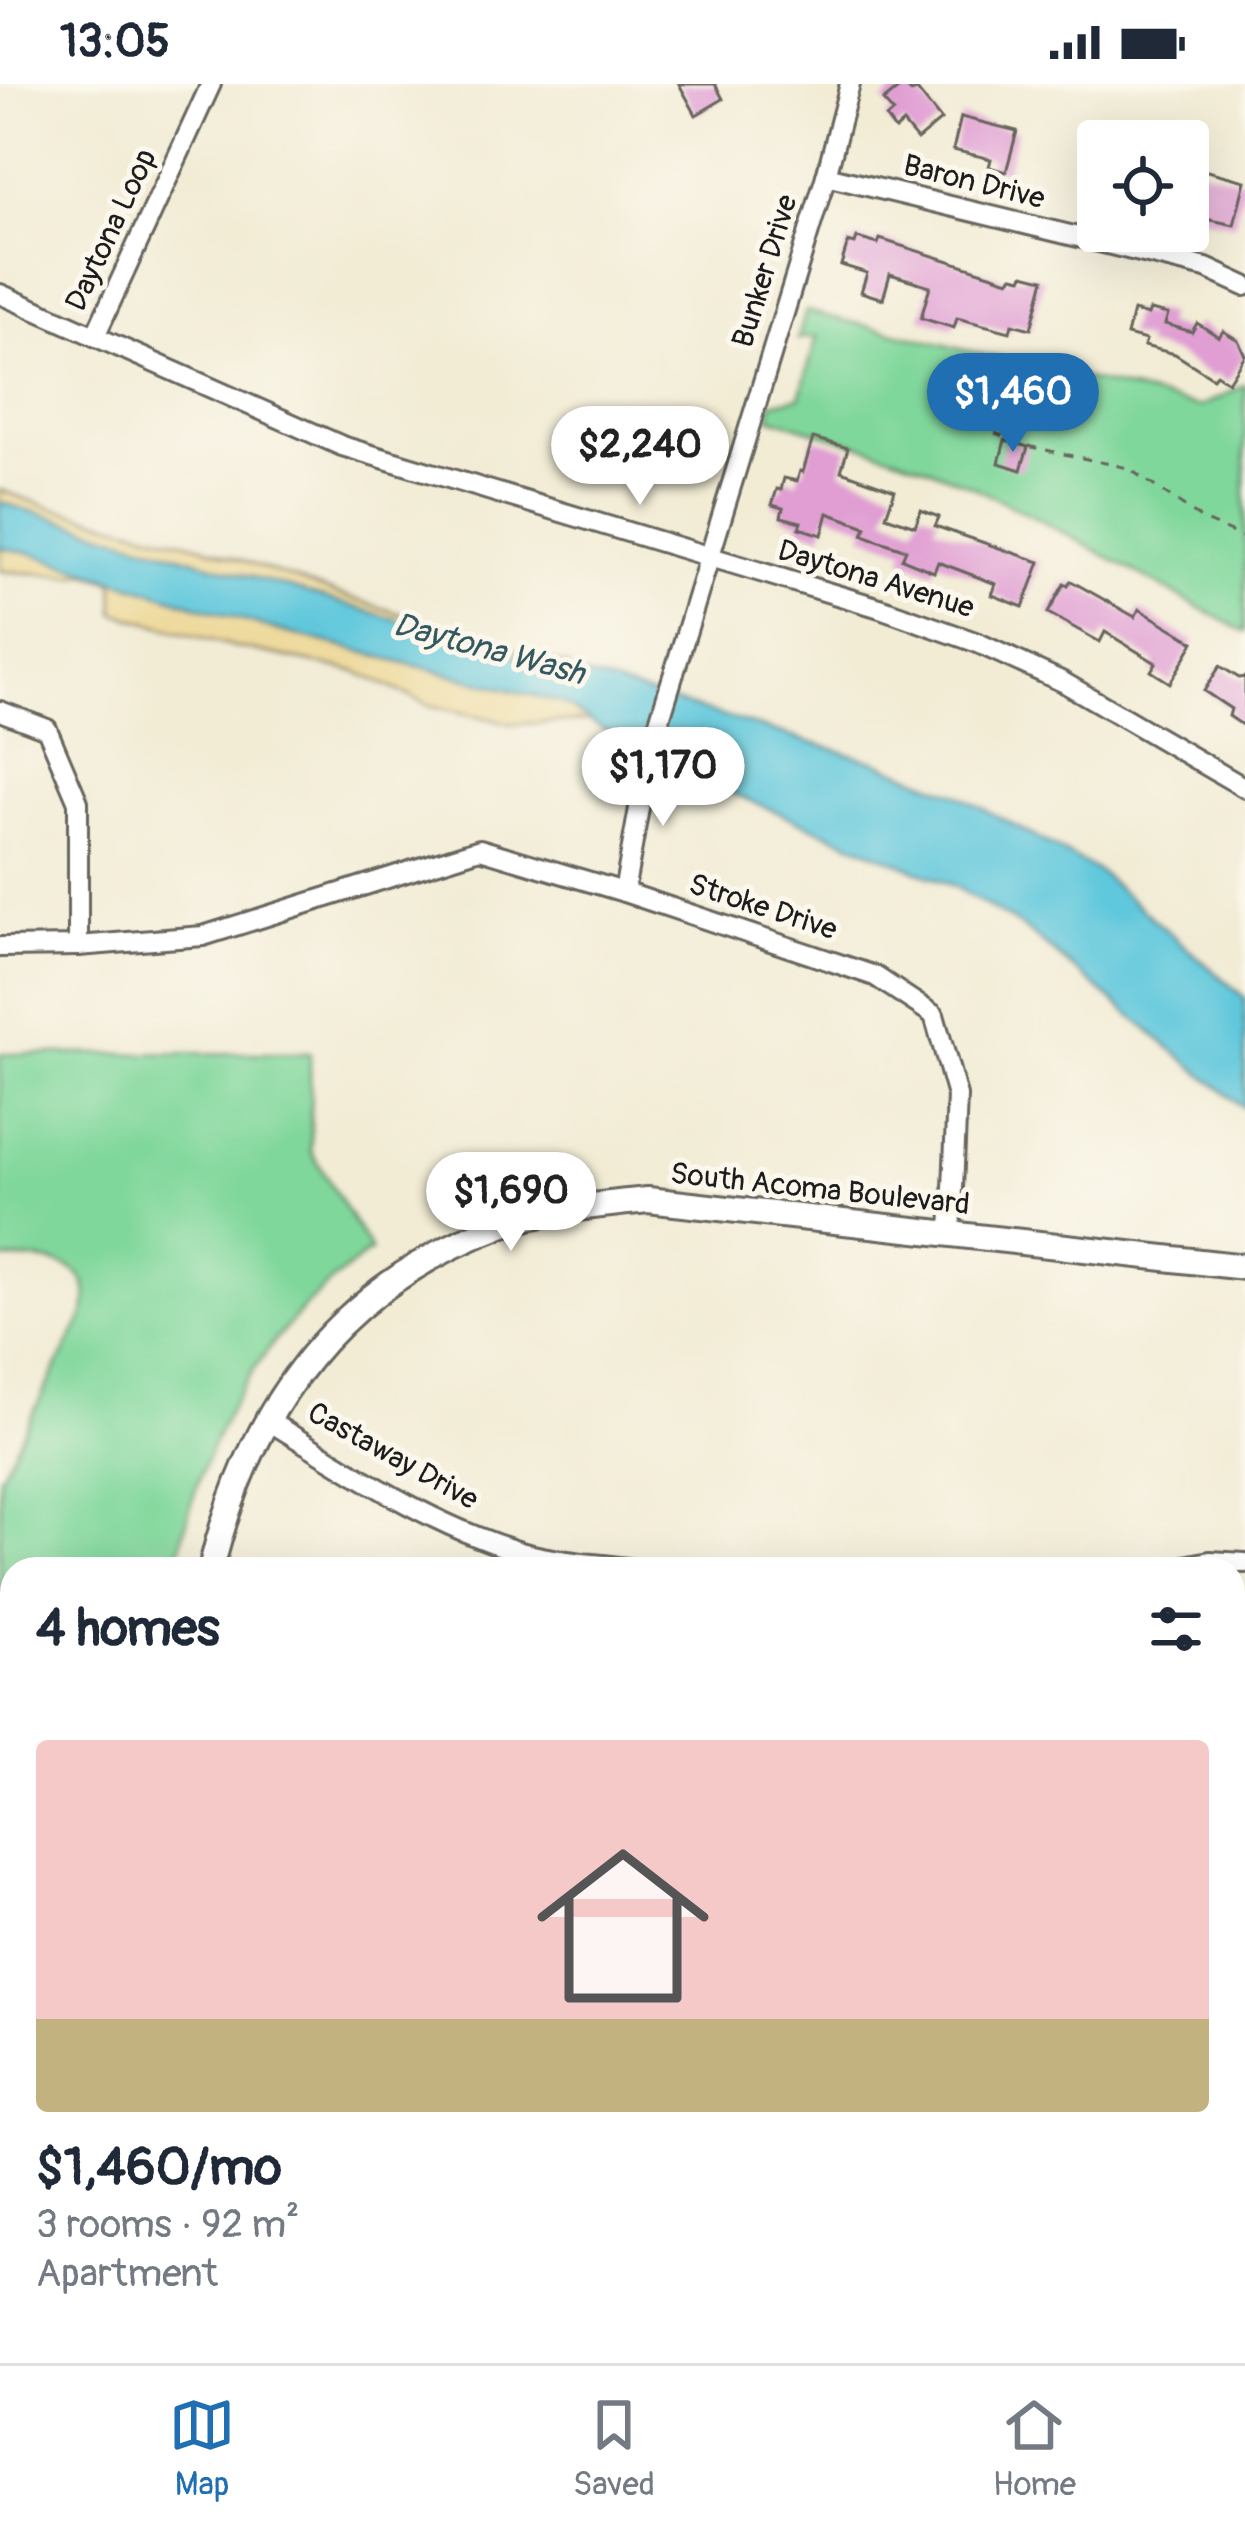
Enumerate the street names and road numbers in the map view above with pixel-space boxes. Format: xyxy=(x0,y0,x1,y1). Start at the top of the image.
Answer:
street label: Daytona Loop xyxy=(57,143,165,317)
street label: Baron Drive xyxy=(899,147,1049,217)
street label: Bunker Drive xyxy=(724,190,806,352)
street label: Daytona Avenue xyxy=(773,532,979,626)
street label: Stroke Drive xyxy=(684,866,842,948)
street label: South Acoma Boulevard xyxy=(669,1155,971,1223)
street label: Castaway Drive xyxy=(301,1394,485,1518)

